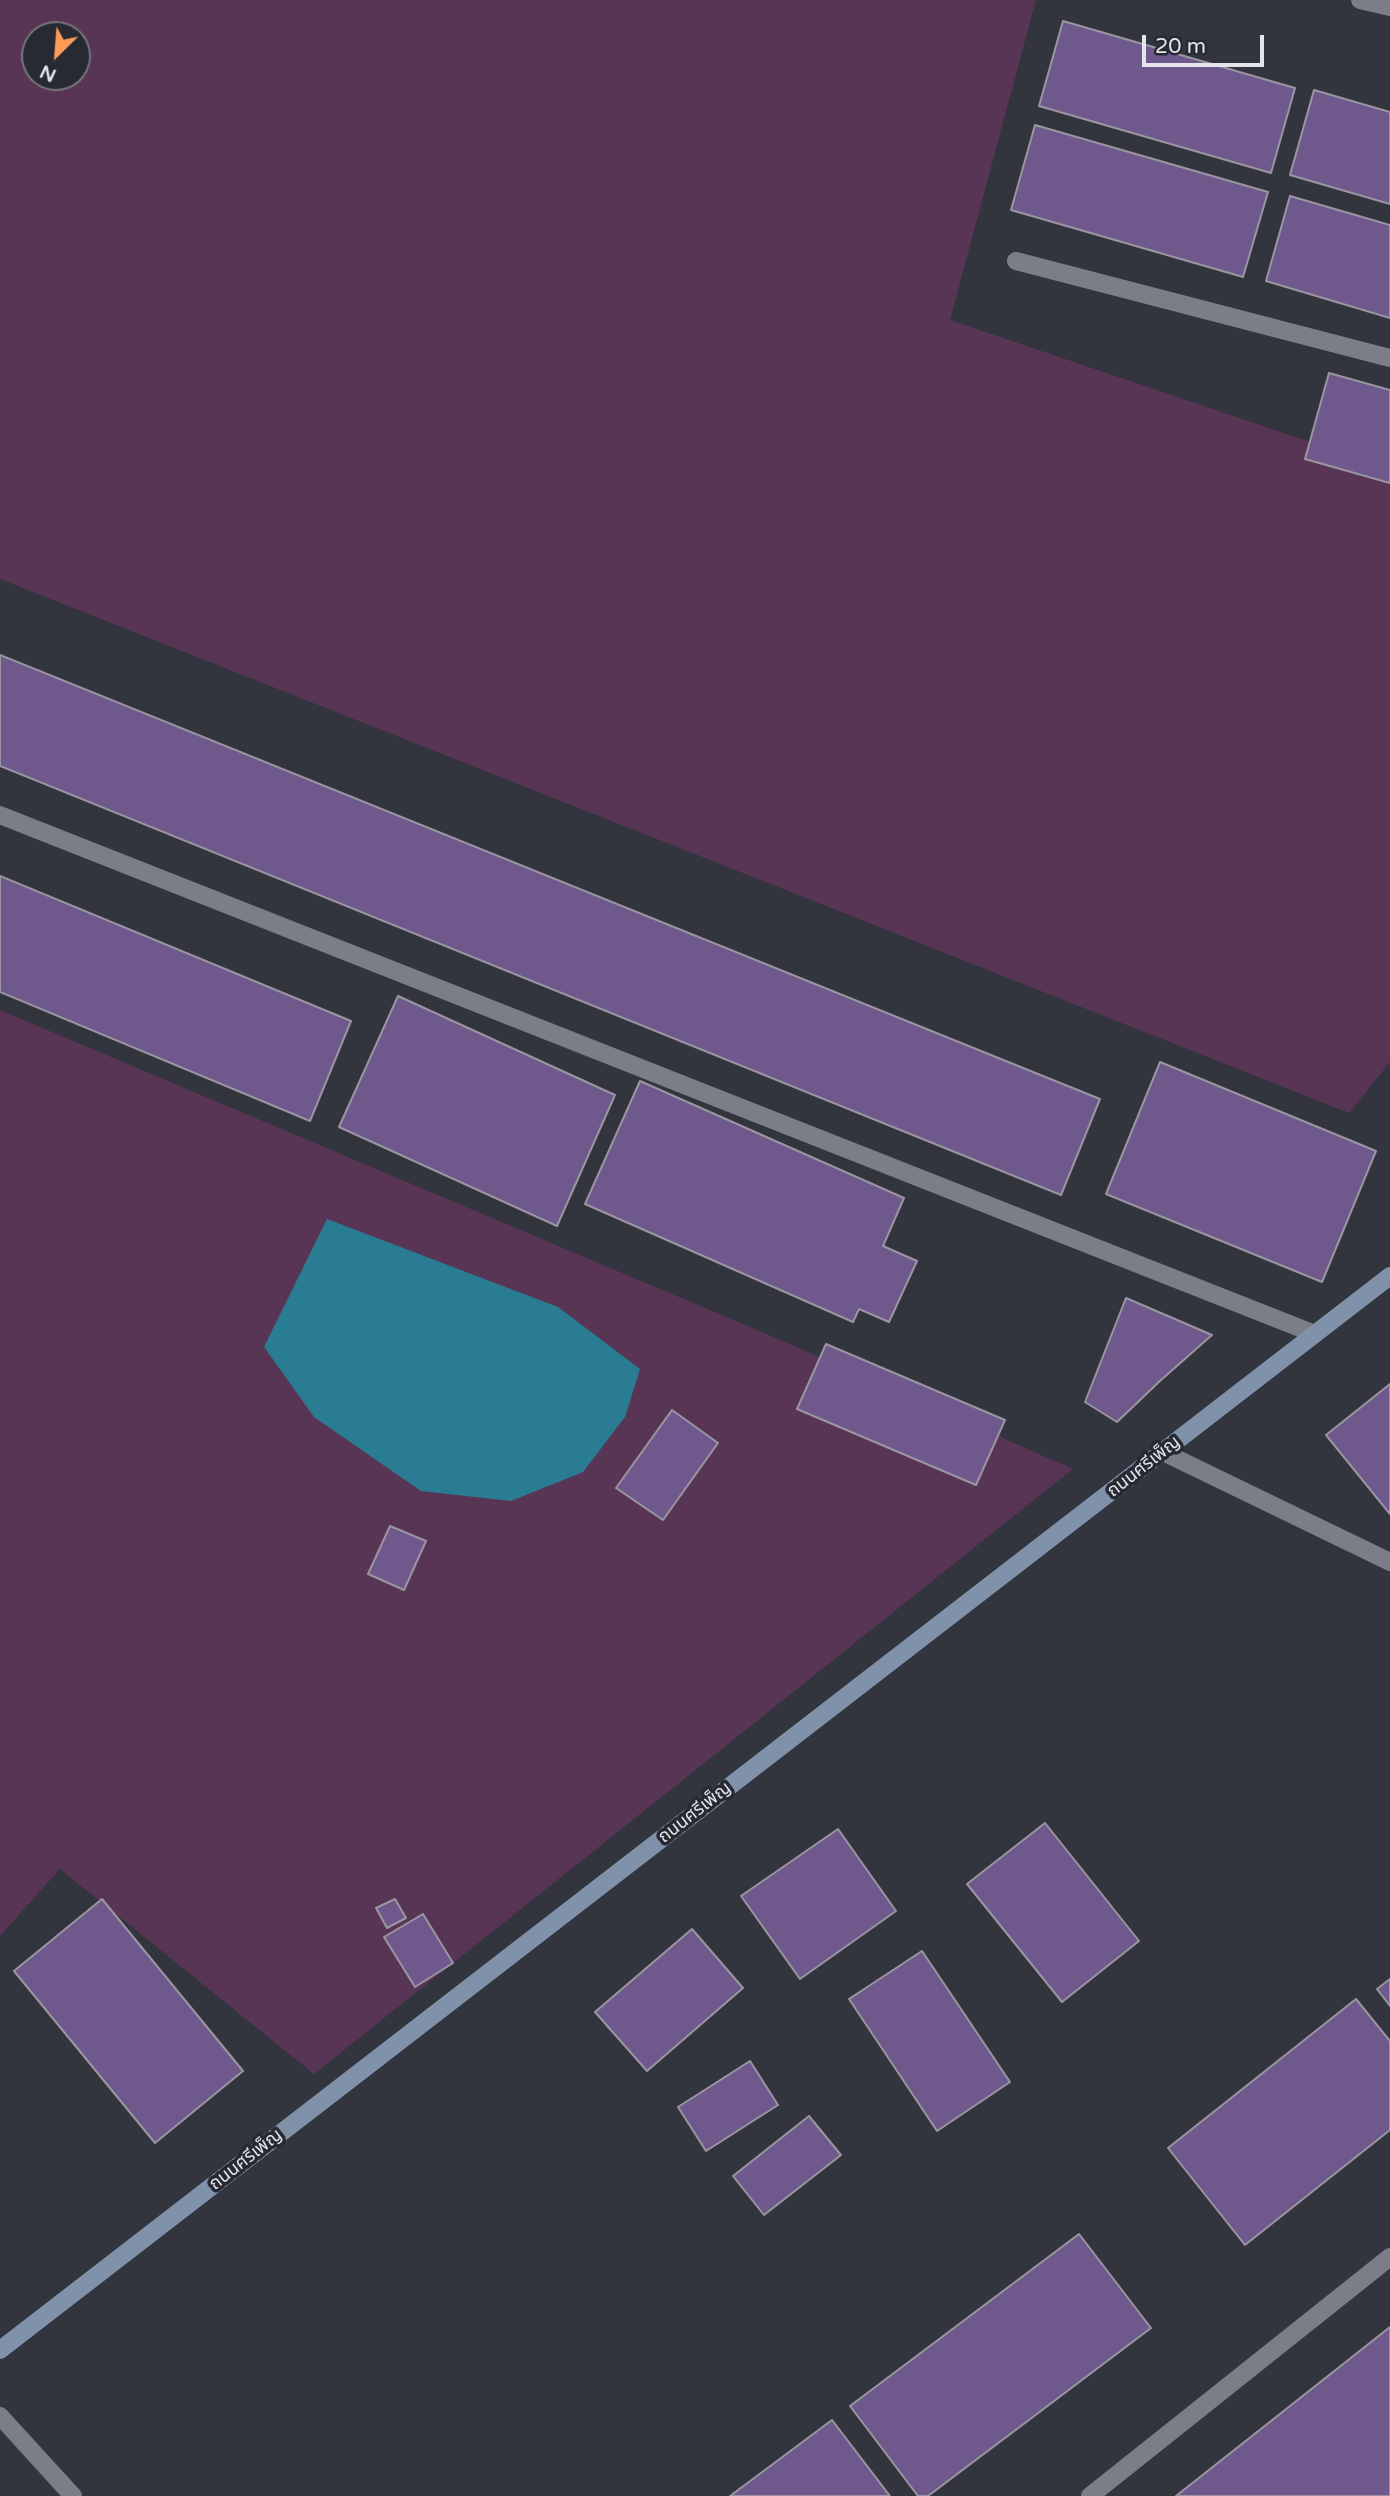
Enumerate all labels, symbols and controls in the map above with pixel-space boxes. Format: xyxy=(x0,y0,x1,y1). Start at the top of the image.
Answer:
north arrow xyxy=(21,21,91,91)
scale bar xyxy=(1145,21,1268,65)
text: 20 m xyxy=(1155,34,1206,59)
text: N xyxy=(36,60,60,86)
street label: ถนนศรีเพ็ญ xyxy=(1103,1432,1185,1502)
street label: ถนนศรีเพ็ญ xyxy=(654,1778,736,1848)
street label: ถนนศรีเพ็ญ xyxy=(205,2125,287,2195)

